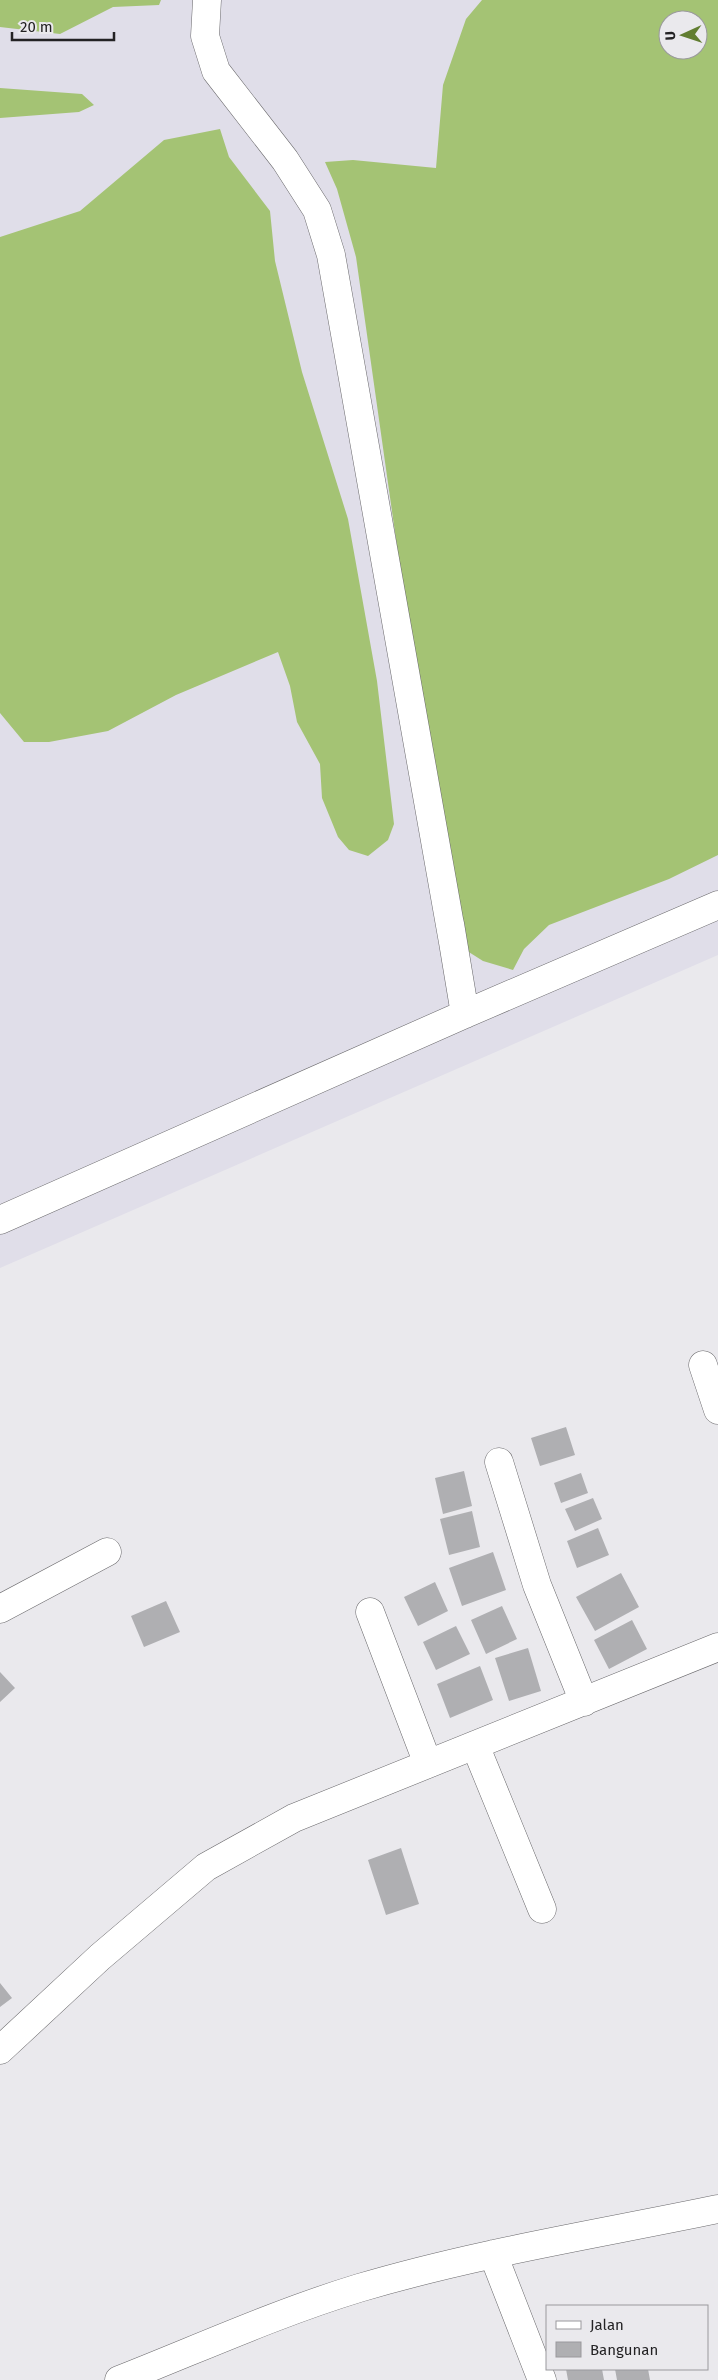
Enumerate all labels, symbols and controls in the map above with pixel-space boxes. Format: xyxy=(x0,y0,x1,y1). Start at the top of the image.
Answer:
scale bar xyxy=(12,10,115,42)
north arrow xyxy=(658,10,708,60)
text: 20 m xyxy=(20,18,53,36)
text: U xyxy=(662,31,679,41)
legend xyxy=(546,2305,708,2370)
text: Jalan xyxy=(590,2316,624,2334)
text: Bangunan xyxy=(590,2341,658,2359)

